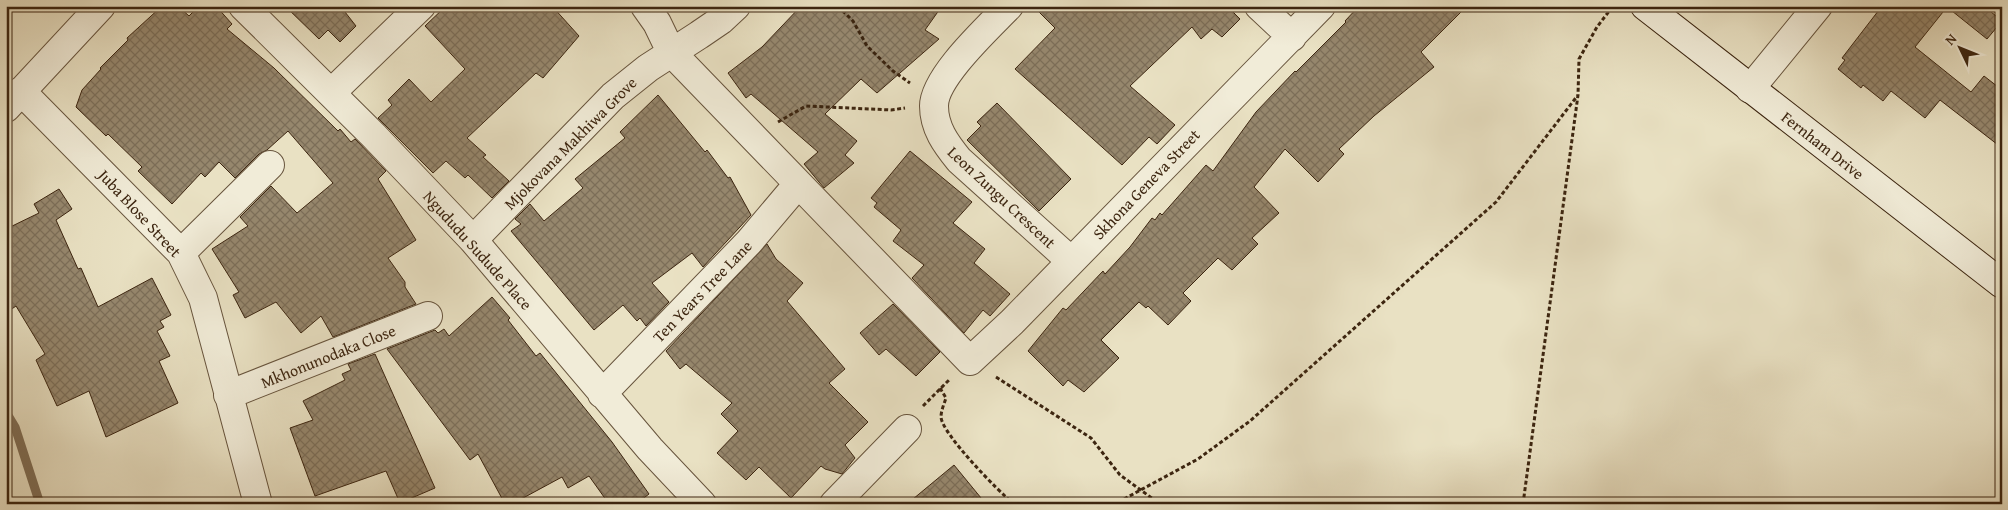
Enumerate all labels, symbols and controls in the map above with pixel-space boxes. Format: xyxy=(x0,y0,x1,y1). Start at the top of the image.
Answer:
north arrow xyxy=(1936,22,1986,72)
text: N xyxy=(1940,28,1961,49)
street label: Mjokovana Makhiwa Grove xyxy=(498,71,642,215)
street label: Fernham Drive xyxy=(1776,105,1870,185)
street label: Skhona Geneva Street xyxy=(1087,123,1206,245)
street label: Leon Zungu Crescent xyxy=(942,140,1062,254)
street label: Juba Blose Street xyxy=(91,162,187,263)
street label: Ngududu Sudude Place xyxy=(418,185,538,315)
street label: Ten Years Tree Lane xyxy=(647,234,757,348)
street label: Mkhonunodaka Close xyxy=(257,318,399,394)

